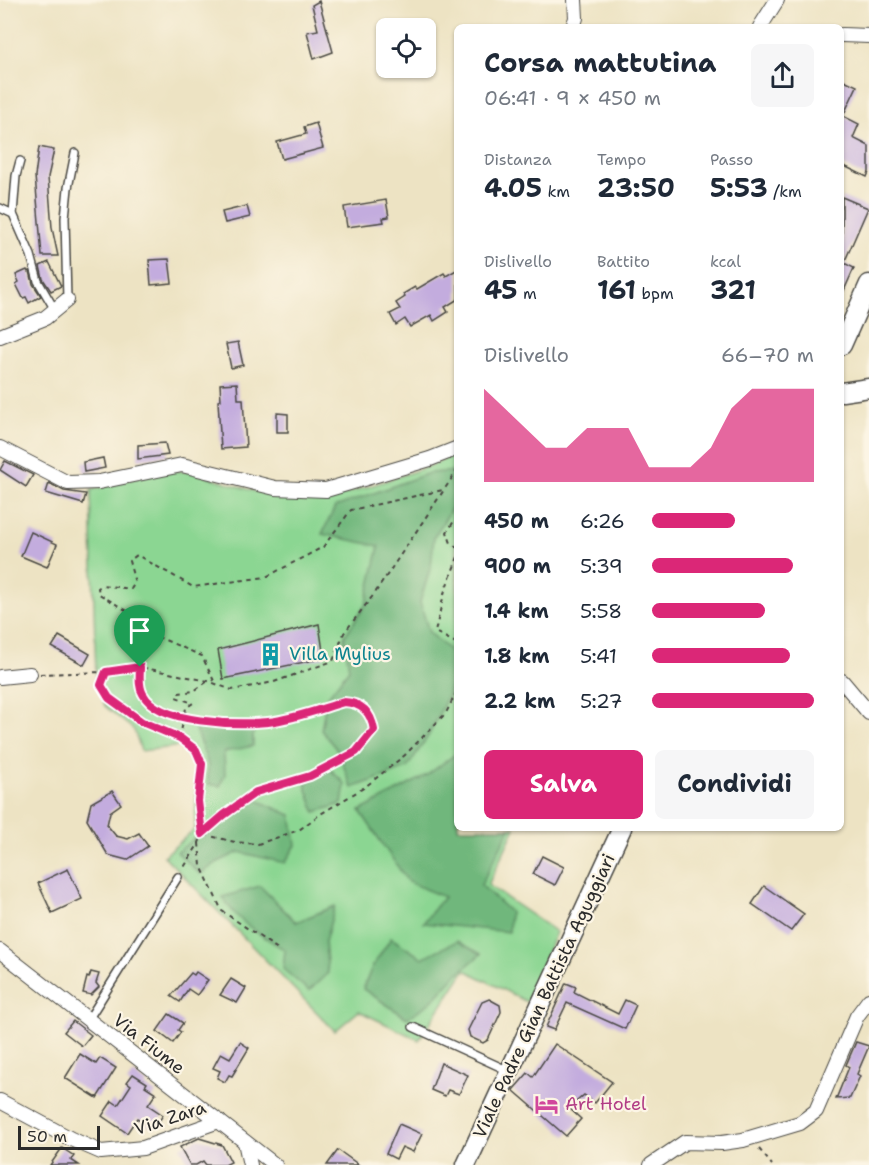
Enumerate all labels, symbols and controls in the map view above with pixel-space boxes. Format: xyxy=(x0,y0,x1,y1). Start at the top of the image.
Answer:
map controls xyxy=(376,18,436,78)
button: locate xyxy=(376,18,436,78)
text: Corsa mattutina xyxy=(484,44,716,81)
button: share xyxy=(751,44,814,107)
text: 06:41 · 9 × 450 m xyxy=(484,85,661,111)
text: Distanza xyxy=(484,149,552,170)
text: Tempo xyxy=(597,149,646,170)
text: Passo xyxy=(710,149,753,170)
text: 4.05 xyxy=(484,170,542,205)
text: 23:50 xyxy=(597,170,675,205)
text: 5:53 xyxy=(710,170,768,205)
text: km xyxy=(542,181,570,202)
text: /km xyxy=(768,181,802,202)
text: Dislivello xyxy=(484,251,552,272)
text: Battito xyxy=(597,251,650,272)
text: kcal xyxy=(710,251,741,272)
text: 45 xyxy=(484,272,518,307)
text: 161 xyxy=(597,272,636,307)
text: 321 xyxy=(710,272,756,307)
text: m xyxy=(518,283,537,304)
text: bpm xyxy=(636,283,674,304)
text: Dislivello xyxy=(484,342,569,368)
text: 66–70 m xyxy=(721,342,814,368)
text: 450 m xyxy=(484,508,549,534)
text: 6:26 xyxy=(580,508,625,534)
text: 900 m xyxy=(484,553,551,579)
text: 5:39 xyxy=(580,553,623,579)
text: 1.4 km xyxy=(484,598,549,624)
text: 5:58 xyxy=(580,598,622,624)
pin xyxy=(114,605,165,667)
icon: arrive xyxy=(123,614,156,647)
building icon: Villa Mylius xyxy=(258,641,284,667)
place label: Villa Mylius xyxy=(289,642,391,666)
text: 1.8 km xyxy=(484,643,550,669)
text: 5:41 xyxy=(580,643,617,669)
text: 2.2 km xyxy=(484,688,555,714)
text: 5:27 xyxy=(580,688,623,714)
button: Salva xyxy=(484,750,643,819)
button: Condividi xyxy=(655,750,814,819)
street label: Viale Padre Gian Battista Aguggiari xyxy=(467,850,621,1142)
street label: Via Fiume xyxy=(108,1008,190,1080)
hotel icon: Art Hotel xyxy=(534,1091,560,1117)
place label: Art Hotel xyxy=(565,1092,647,1116)
street label: Via Zara xyxy=(131,1095,209,1141)
scale bar xyxy=(18,1123,100,1150)
text: 50 m xyxy=(27,1126,67,1147)

